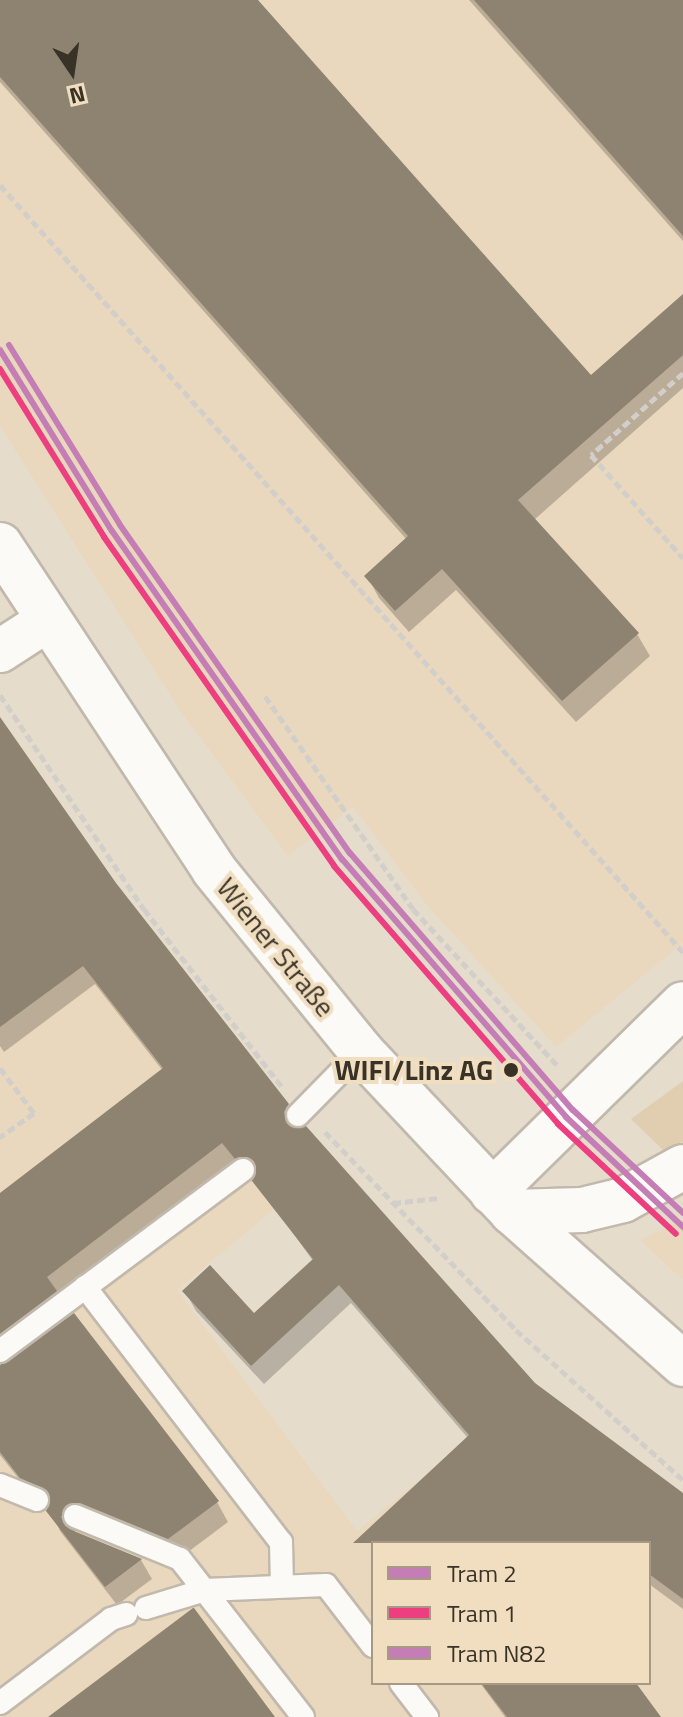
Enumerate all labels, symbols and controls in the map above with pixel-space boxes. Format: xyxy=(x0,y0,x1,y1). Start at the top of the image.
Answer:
north arrow xyxy=(32,32,112,112)
text: N xyxy=(66,77,89,114)
street label: Wiener Straße xyxy=(210,871,342,1023)
place label: WIFI/Linz AG xyxy=(335,1053,493,1087)
marker: WIFI/Linz AG xyxy=(500,1059,522,1081)
legend xyxy=(371,1541,651,1685)
text: Tram 2 xyxy=(447,1555,517,1591)
text: Tram 1 xyxy=(447,1595,517,1631)
text: Tram N82 xyxy=(447,1635,546,1671)

